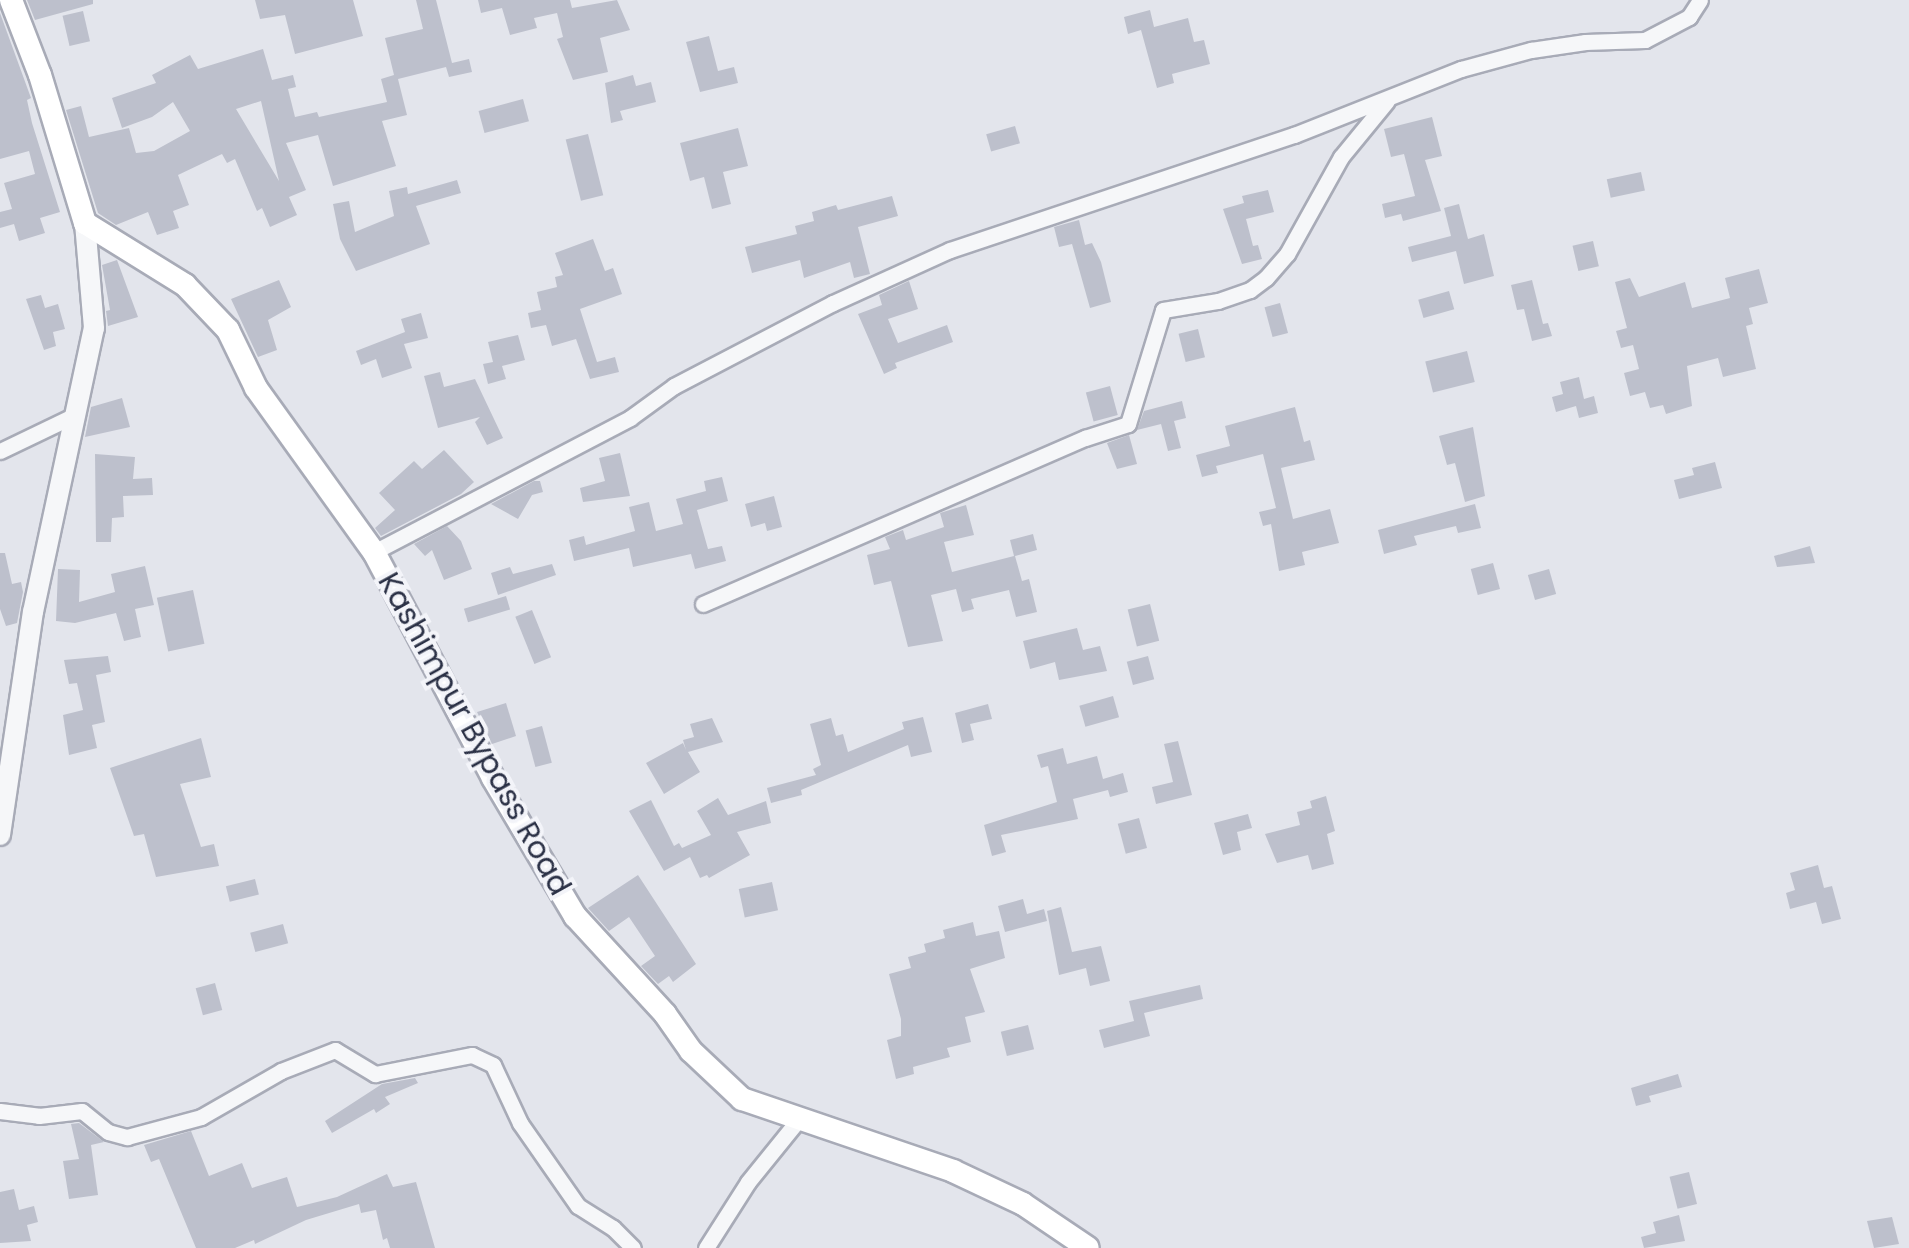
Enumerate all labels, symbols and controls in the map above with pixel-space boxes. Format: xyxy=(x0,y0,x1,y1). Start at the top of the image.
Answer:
street label: Kashimpur Bypass Road xyxy=(370,566,578,902)

